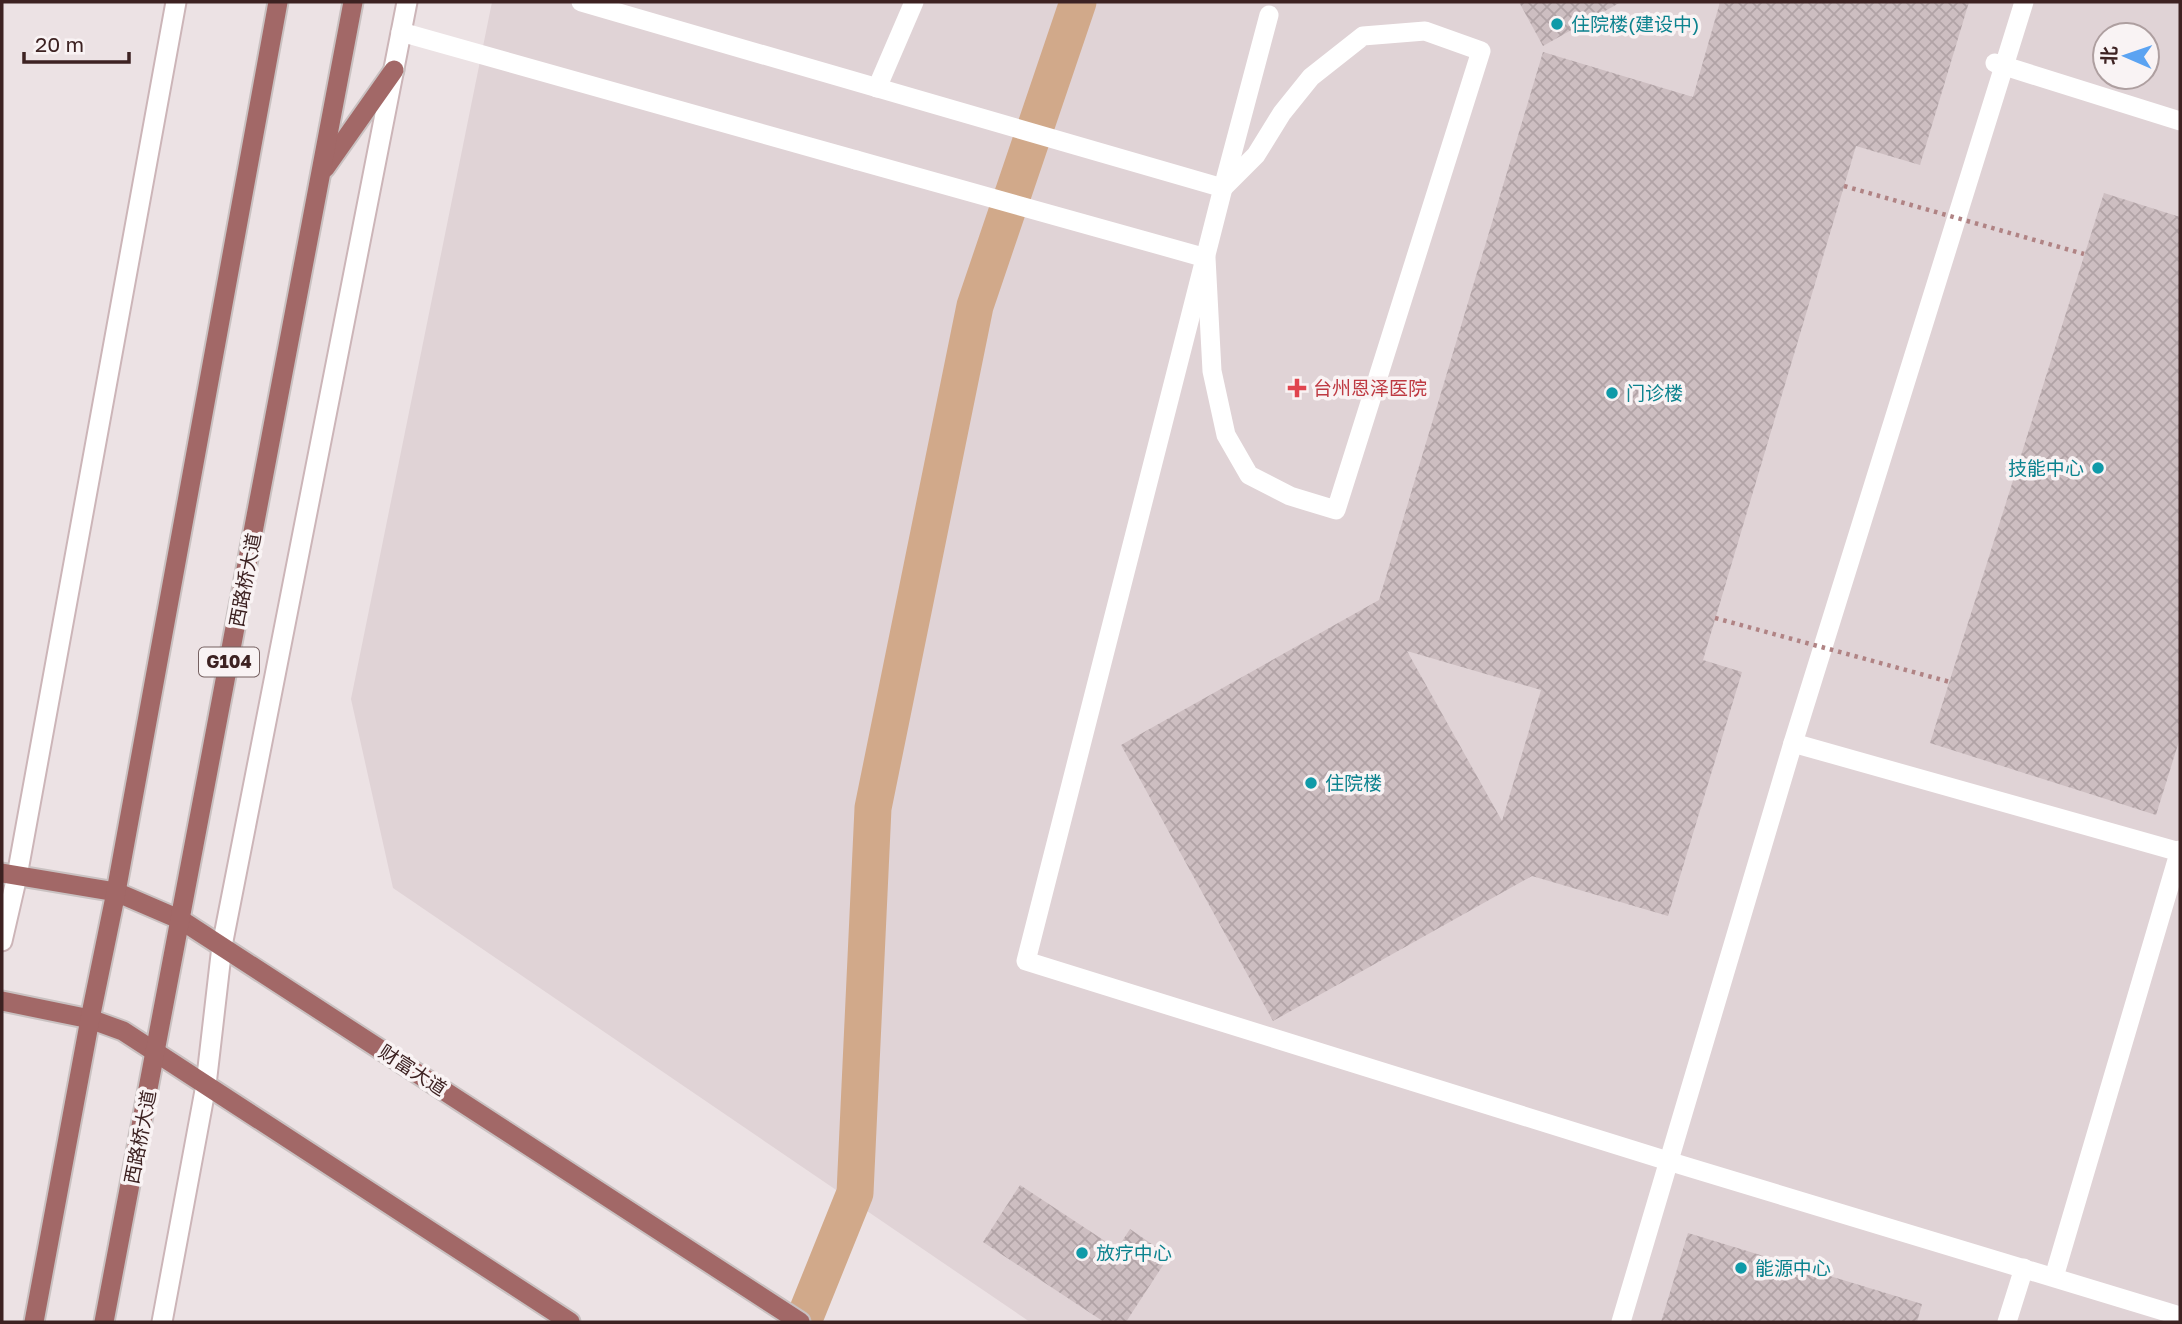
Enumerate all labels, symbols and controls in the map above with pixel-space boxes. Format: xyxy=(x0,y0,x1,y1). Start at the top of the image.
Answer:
place label: 住院楼(建设中) xyxy=(1571,12,1699,35)
marker: 住院楼(建设中) xyxy=(1549,16,1565,32)
scale bar xyxy=(24,21,130,65)
north arrow xyxy=(2091,21,2161,91)
text: 20 m xyxy=(35,31,84,57)
text: 北 xyxy=(2097,45,2120,65)
place label: 台州恩泽医院 xyxy=(1313,376,1427,399)
marker: 台州恩泽医院 xyxy=(1287,378,1307,398)
place label: 门诊楼 xyxy=(1626,381,1683,404)
marker: 门诊楼 xyxy=(1604,385,1620,401)
place label: 技能中心 xyxy=(2008,456,2084,479)
marker: 技能中心 xyxy=(2090,460,2106,476)
street label: 西路桥大道 xyxy=(224,531,265,629)
road number: G104 xyxy=(199,648,259,676)
place label: 住院楼 xyxy=(1325,771,1382,794)
marker: 住院楼 xyxy=(1303,775,1319,791)
street label: 财富大道 xyxy=(375,1039,451,1100)
street label: 西路桥大道 xyxy=(119,1088,160,1186)
place label: 放疗中心 xyxy=(1096,1241,1172,1264)
marker: 放疗中心 xyxy=(1074,1245,1090,1261)
place label: 能源中心 xyxy=(1755,1256,1831,1279)
marker: 能源中心 xyxy=(1733,1260,1749,1276)

